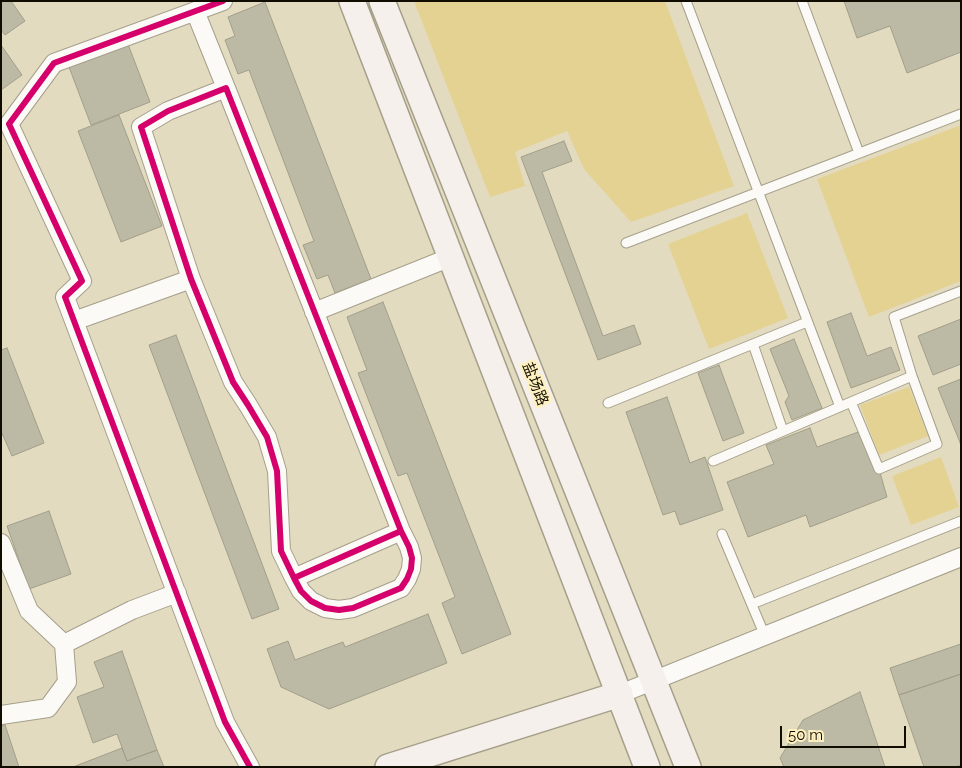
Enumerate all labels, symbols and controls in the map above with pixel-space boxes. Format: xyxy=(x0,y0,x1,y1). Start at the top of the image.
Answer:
street label: 盐场路 xyxy=(518,360,552,408)
scale bar xyxy=(782,716,908,748)
text: 50 m xyxy=(788,726,823,744)

